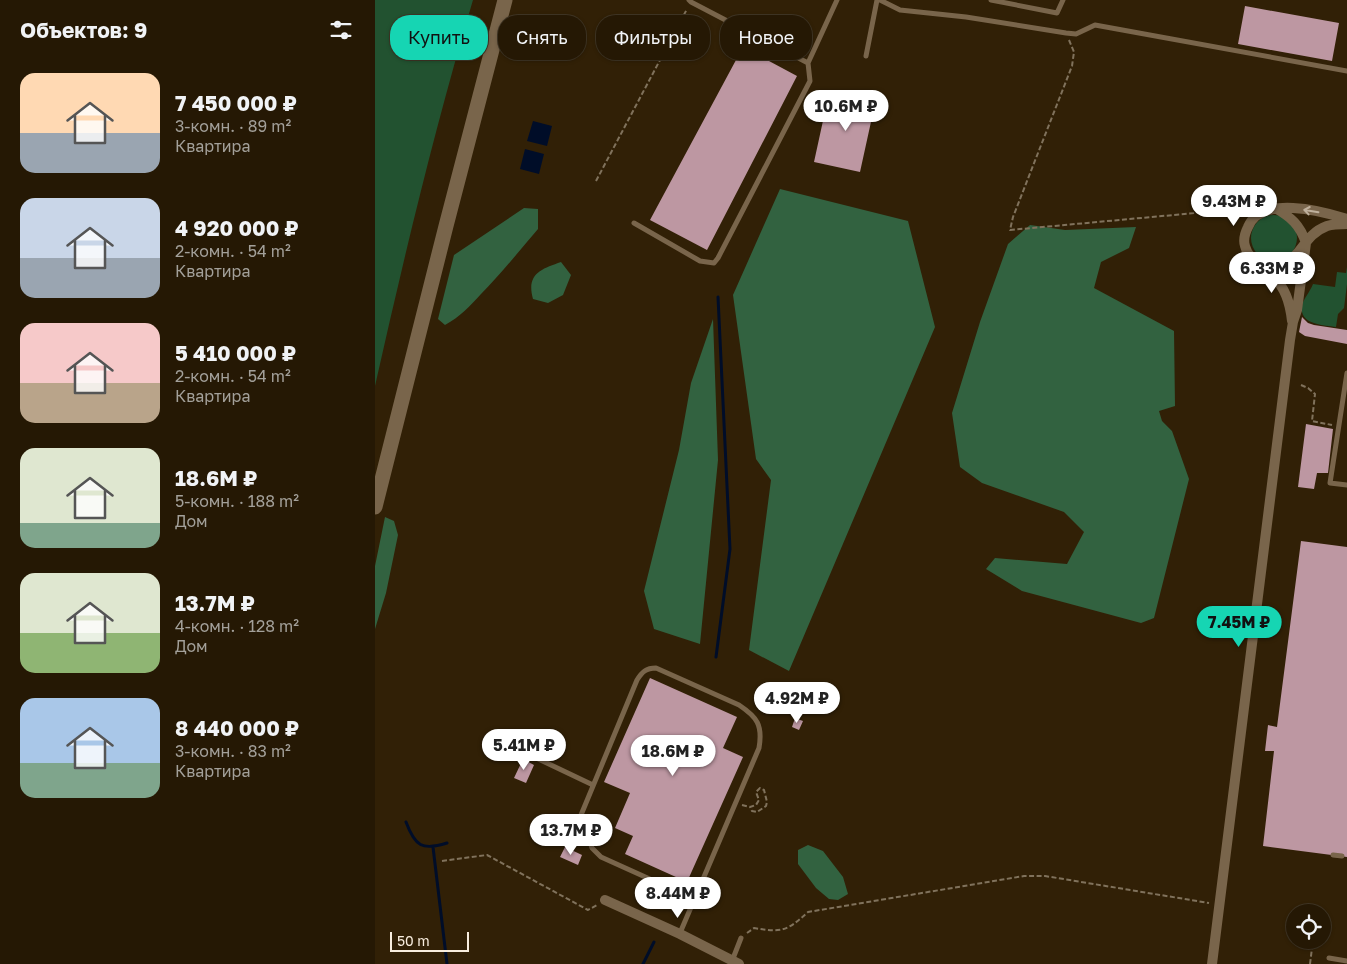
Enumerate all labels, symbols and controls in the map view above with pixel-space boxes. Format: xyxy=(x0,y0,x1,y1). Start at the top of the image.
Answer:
chip: Купить xyxy=(390,15,488,60)
chip: Снять xyxy=(498,15,586,60)
chip: Фильтры xyxy=(596,15,710,60)
chip: Новое xyxy=(720,15,812,60)
icon: filters xyxy=(327,16,355,44)
text: Объектов: 9 xyxy=(20,17,147,43)
text: 7 450 000 ₽ xyxy=(175,90,297,116)
pin: 10.6M ₽ xyxy=(800,90,892,132)
icon: home xyxy=(60,93,120,153)
text: 10.6M ₽ xyxy=(815,96,877,116)
text: 3-комн. · 89 m² xyxy=(175,116,291,136)
text: Квартира xyxy=(175,136,250,156)
pin: 9.43M ₽ xyxy=(1188,184,1280,227)
text: 9.43M ₽ xyxy=(1202,191,1266,211)
one-way arrow xyxy=(1303,206,1319,216)
text: 4 920 000 ₽ xyxy=(175,215,299,241)
icon: home xyxy=(60,218,120,278)
text: 2-комн. · 54 m² xyxy=(175,241,291,261)
pin: 6.33M ₽ xyxy=(1226,252,1318,294)
text: 6.33M ₽ xyxy=(1240,258,1304,278)
text: Квартира xyxy=(175,261,250,281)
text: 5 410 000 ₽ xyxy=(175,340,296,366)
icon: home xyxy=(60,343,120,403)
text: 2-комн. · 54 m² xyxy=(175,366,291,386)
text: Квартира xyxy=(175,386,250,406)
text: 18.6M ₽ xyxy=(175,465,257,491)
icon: home xyxy=(60,468,120,528)
text: 5-комн. · 188 m² xyxy=(175,491,299,511)
text: Дом xyxy=(175,511,208,531)
text: 13.7M ₽ xyxy=(175,590,255,616)
icon: home xyxy=(60,593,120,653)
pin: 7.45M ₽ xyxy=(1193,606,1285,648)
text: 7.45M ₽ xyxy=(1208,612,1270,632)
text: 4-комн. · 128 m² xyxy=(175,616,299,636)
text: Дом xyxy=(175,636,208,656)
pin: 4.92M ₽ xyxy=(751,682,843,724)
text: 4.92M ₽ xyxy=(765,688,829,708)
text: 8 440 000 ₽ xyxy=(175,715,299,741)
icon: home xyxy=(60,718,120,778)
pin: 5.41M ₽ xyxy=(478,728,570,771)
pin: 18.6M ₽ xyxy=(627,734,719,777)
text: 5.41M ₽ xyxy=(493,735,555,755)
text: 3-комн. · 83 m² xyxy=(175,741,291,761)
text: 18.6M ₽ xyxy=(642,741,704,761)
text: Квартира xyxy=(175,761,250,781)
pin: 13.7M ₽ xyxy=(525,814,617,856)
text: 13.7M ₽ xyxy=(541,820,601,840)
pin: 8.44M ₽ xyxy=(632,876,724,919)
text: 8.44M ₽ xyxy=(646,883,710,903)
map controls xyxy=(1286,904,1331,949)
button: locate xyxy=(1286,904,1331,949)
scale bar xyxy=(390,929,469,952)
text: 50 m xyxy=(397,932,430,949)

